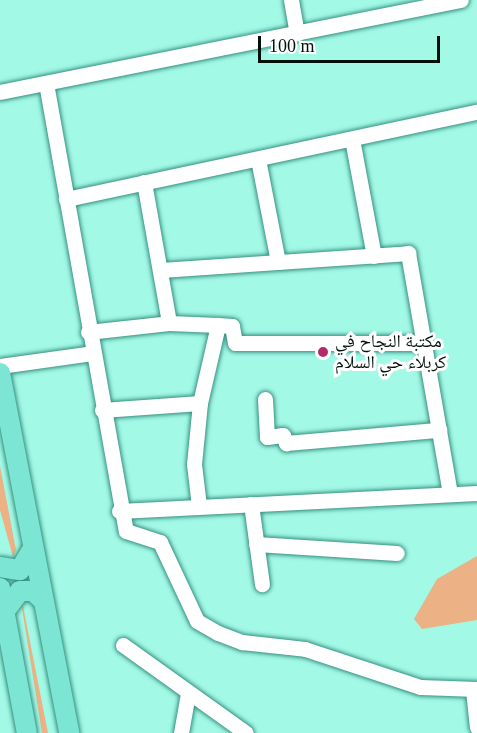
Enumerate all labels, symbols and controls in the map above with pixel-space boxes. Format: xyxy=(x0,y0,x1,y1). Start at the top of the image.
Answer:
scale bar xyxy=(261,24,442,62)
text: 100 m xyxy=(269,36,315,56)
place label: مكتبة النجاح في كربلاء حي السلام xyxy=(335,331,446,374)
marker: مكتبة النجاح في كربلاء حي السلام xyxy=(316,345,330,359)

